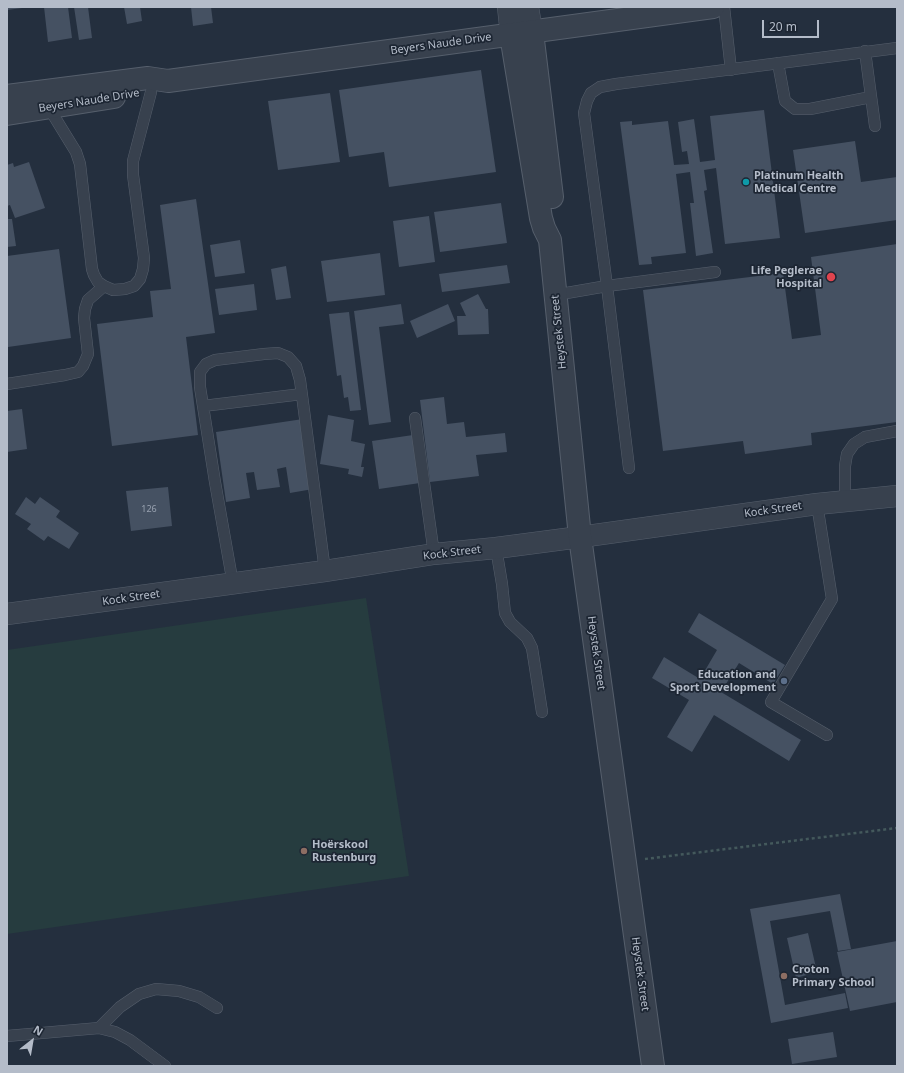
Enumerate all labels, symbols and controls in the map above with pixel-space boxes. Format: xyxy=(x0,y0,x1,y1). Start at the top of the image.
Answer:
scale bar xyxy=(764,12,821,38)
text: 20 m xyxy=(769,18,797,35)
street label: Beyers Naude Drive xyxy=(390,30,492,58)
street label: Beyers Naude Drive xyxy=(38,87,140,115)
place label: Platinum Health Medical Centre xyxy=(754,169,843,195)
marker: Platinum Health Medical Centre xyxy=(741,177,751,187)
place label: Life Peglerae Hospital xyxy=(751,264,822,290)
marker: Life Peglerae Hospital xyxy=(825,271,837,283)
street label: Heystek Street xyxy=(549,294,569,370)
street label: Kock Street xyxy=(743,499,803,521)
house number: 126 xyxy=(141,504,157,514)
street label: Kock Street xyxy=(422,543,482,563)
street label: Kock Street xyxy=(101,587,161,609)
street label: Heystek Street xyxy=(584,615,608,691)
place label: Education and Sport Development xyxy=(670,668,776,694)
marker: Education and Sport Development xyxy=(779,676,789,686)
place label: Hoërskool Rustenburg xyxy=(312,838,376,864)
marker: Hoërskool Rustenburg xyxy=(299,846,309,856)
street label: Heystek Street xyxy=(628,936,652,1012)
place label: Croton Primary School xyxy=(792,963,874,989)
marker: Croton Primary School xyxy=(779,971,789,981)
north arrow xyxy=(12,1021,52,1061)
text: N xyxy=(31,1022,46,1039)

